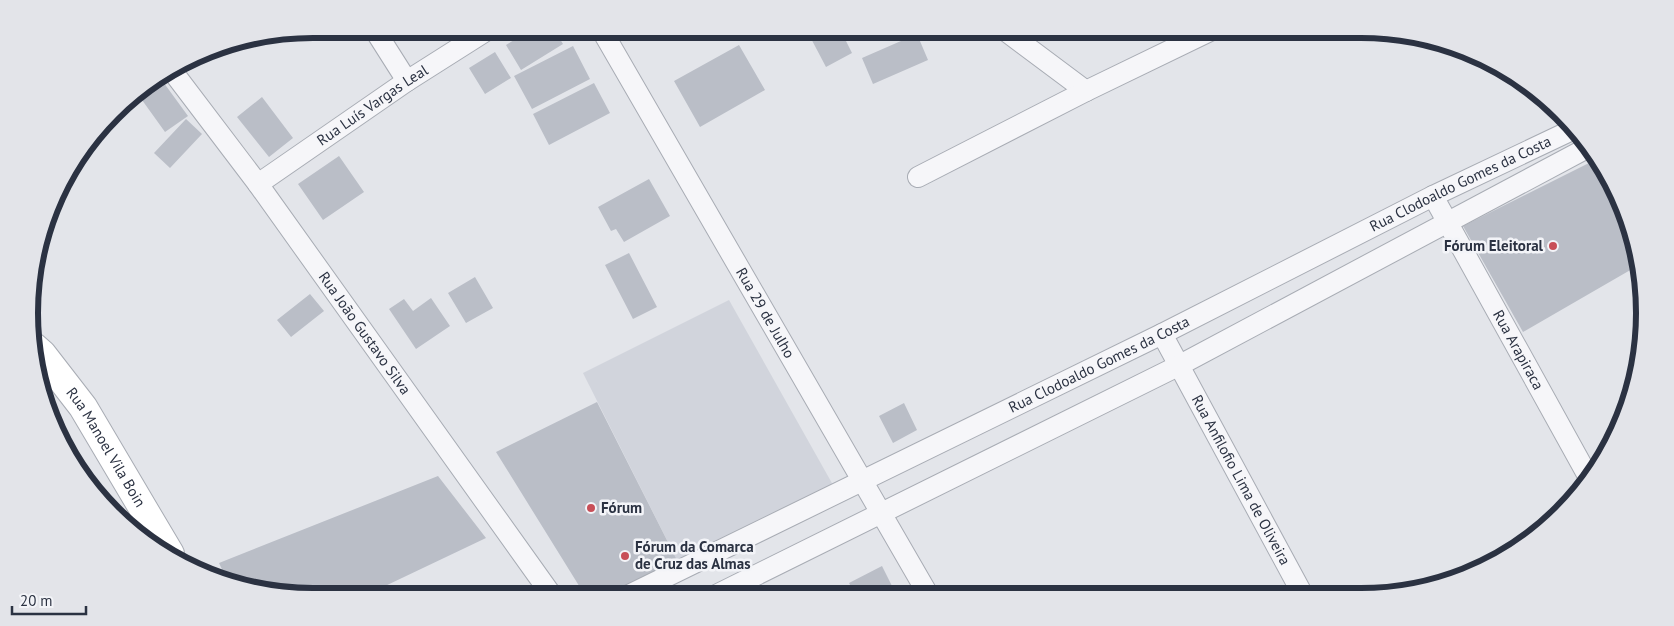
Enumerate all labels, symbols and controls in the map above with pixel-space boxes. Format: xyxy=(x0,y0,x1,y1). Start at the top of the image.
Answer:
street label: Rua Luís Vargas Leal xyxy=(313,60,432,149)
street label: Rua Clodoaldo Gomes da Costa xyxy=(1366,131,1554,236)
place label: Fórum Eleitoral xyxy=(1444,236,1544,255)
marker: Fórum Eleitoral xyxy=(1547,240,1559,252)
street label: Rua 29 de Julho xyxy=(732,264,799,361)
street label: Rua João Gustavo Silva xyxy=(315,268,415,398)
street label: Rua Arapiraca xyxy=(1489,307,1548,393)
street label: Rua Clodoaldo Gomes da Costa xyxy=(1005,312,1193,417)
street label: Rua Manoel Vila Boin xyxy=(62,383,150,510)
street label: Rua Anfilofio Lima de Oliveira xyxy=(1188,391,1295,568)
place label: Fórum xyxy=(601,498,642,517)
marker: Fórum xyxy=(585,502,597,514)
place label: Fórum da Comarca de Cruz das Almas xyxy=(635,537,754,573)
marker: Fórum da Comarca de Cruz das Almas xyxy=(619,550,631,562)
scale bar xyxy=(12,584,86,616)
text: 20 m xyxy=(20,591,53,610)

